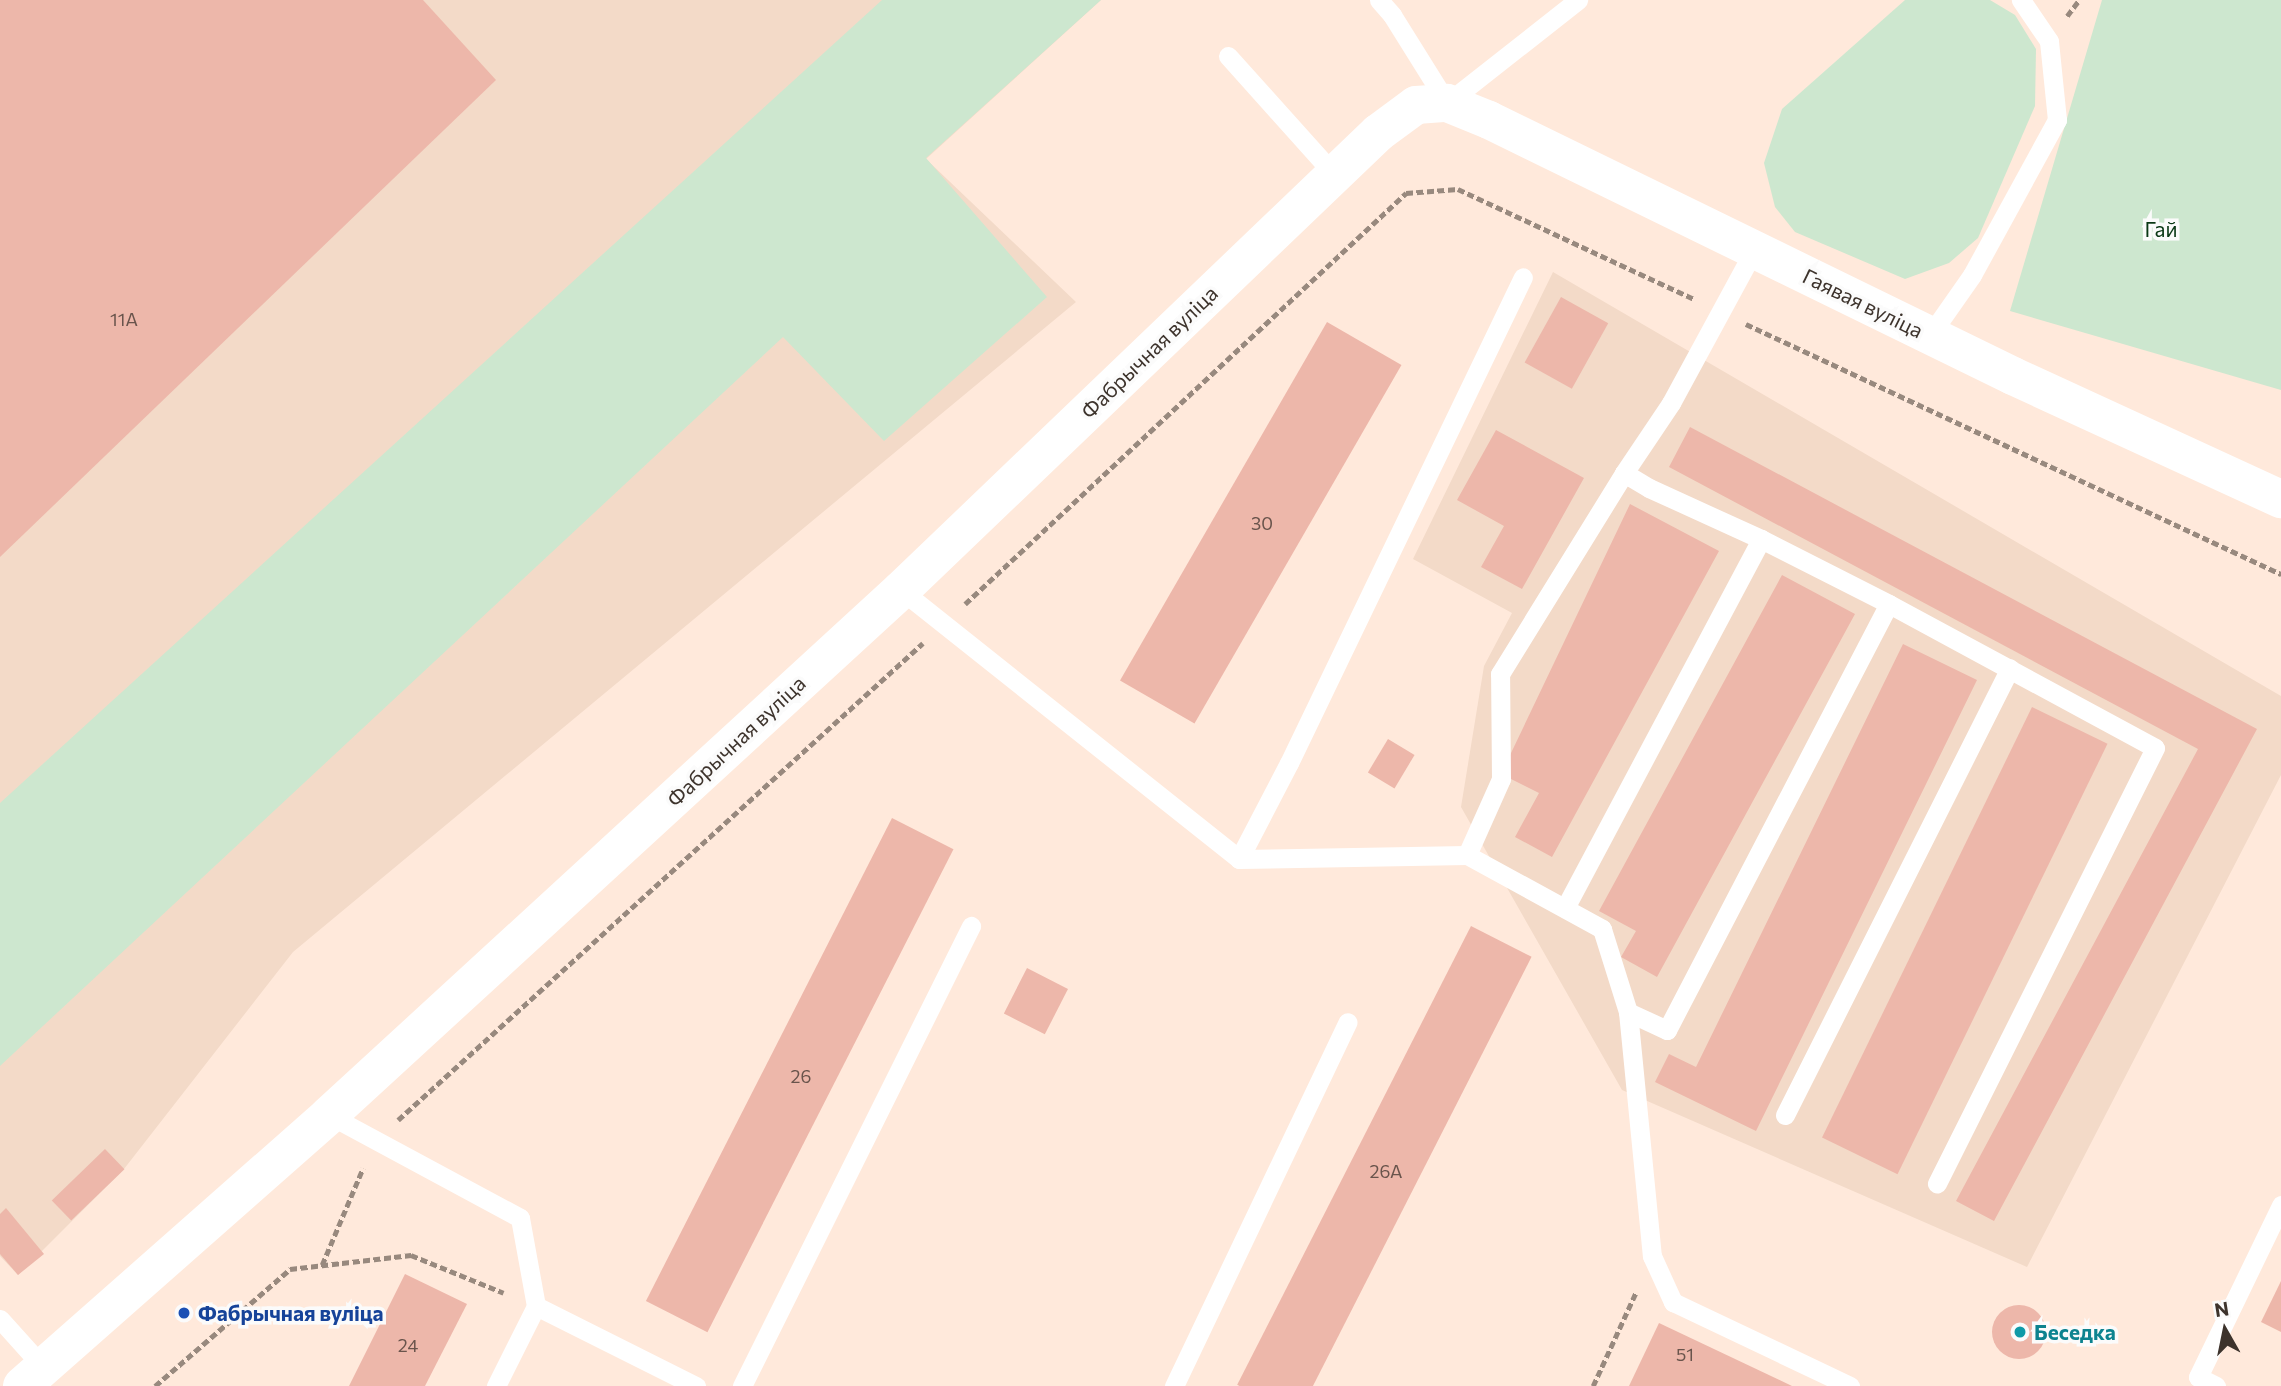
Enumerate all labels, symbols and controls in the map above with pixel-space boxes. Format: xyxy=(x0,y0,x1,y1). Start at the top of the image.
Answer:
park label: Гай xyxy=(2144,216,2178,242)
street label: Гаявая вуліца xyxy=(1799,263,1927,343)
street label: Фабрычная вуліца xyxy=(1076,280,1222,424)
house number: 11А xyxy=(110,308,138,330)
house number: 30 xyxy=(1251,512,1273,534)
street label: Фабрычная вуліца xyxy=(662,670,810,812)
house number: 26 xyxy=(791,1065,811,1087)
house number: 26А xyxy=(1370,1160,1402,1182)
north arrow xyxy=(2190,1295,2260,1365)
text: N xyxy=(2213,1296,2230,1321)
place label: Фабрычная вуліца xyxy=(198,1300,383,1326)
marker: Фабрычная вуліца xyxy=(176,1305,192,1321)
place label: Беседка xyxy=(2034,1319,2116,1345)
marker: Беседка xyxy=(2012,1324,2028,1340)
house number: 24 xyxy=(398,1334,418,1356)
house number: 51 xyxy=(1676,1343,1694,1365)

